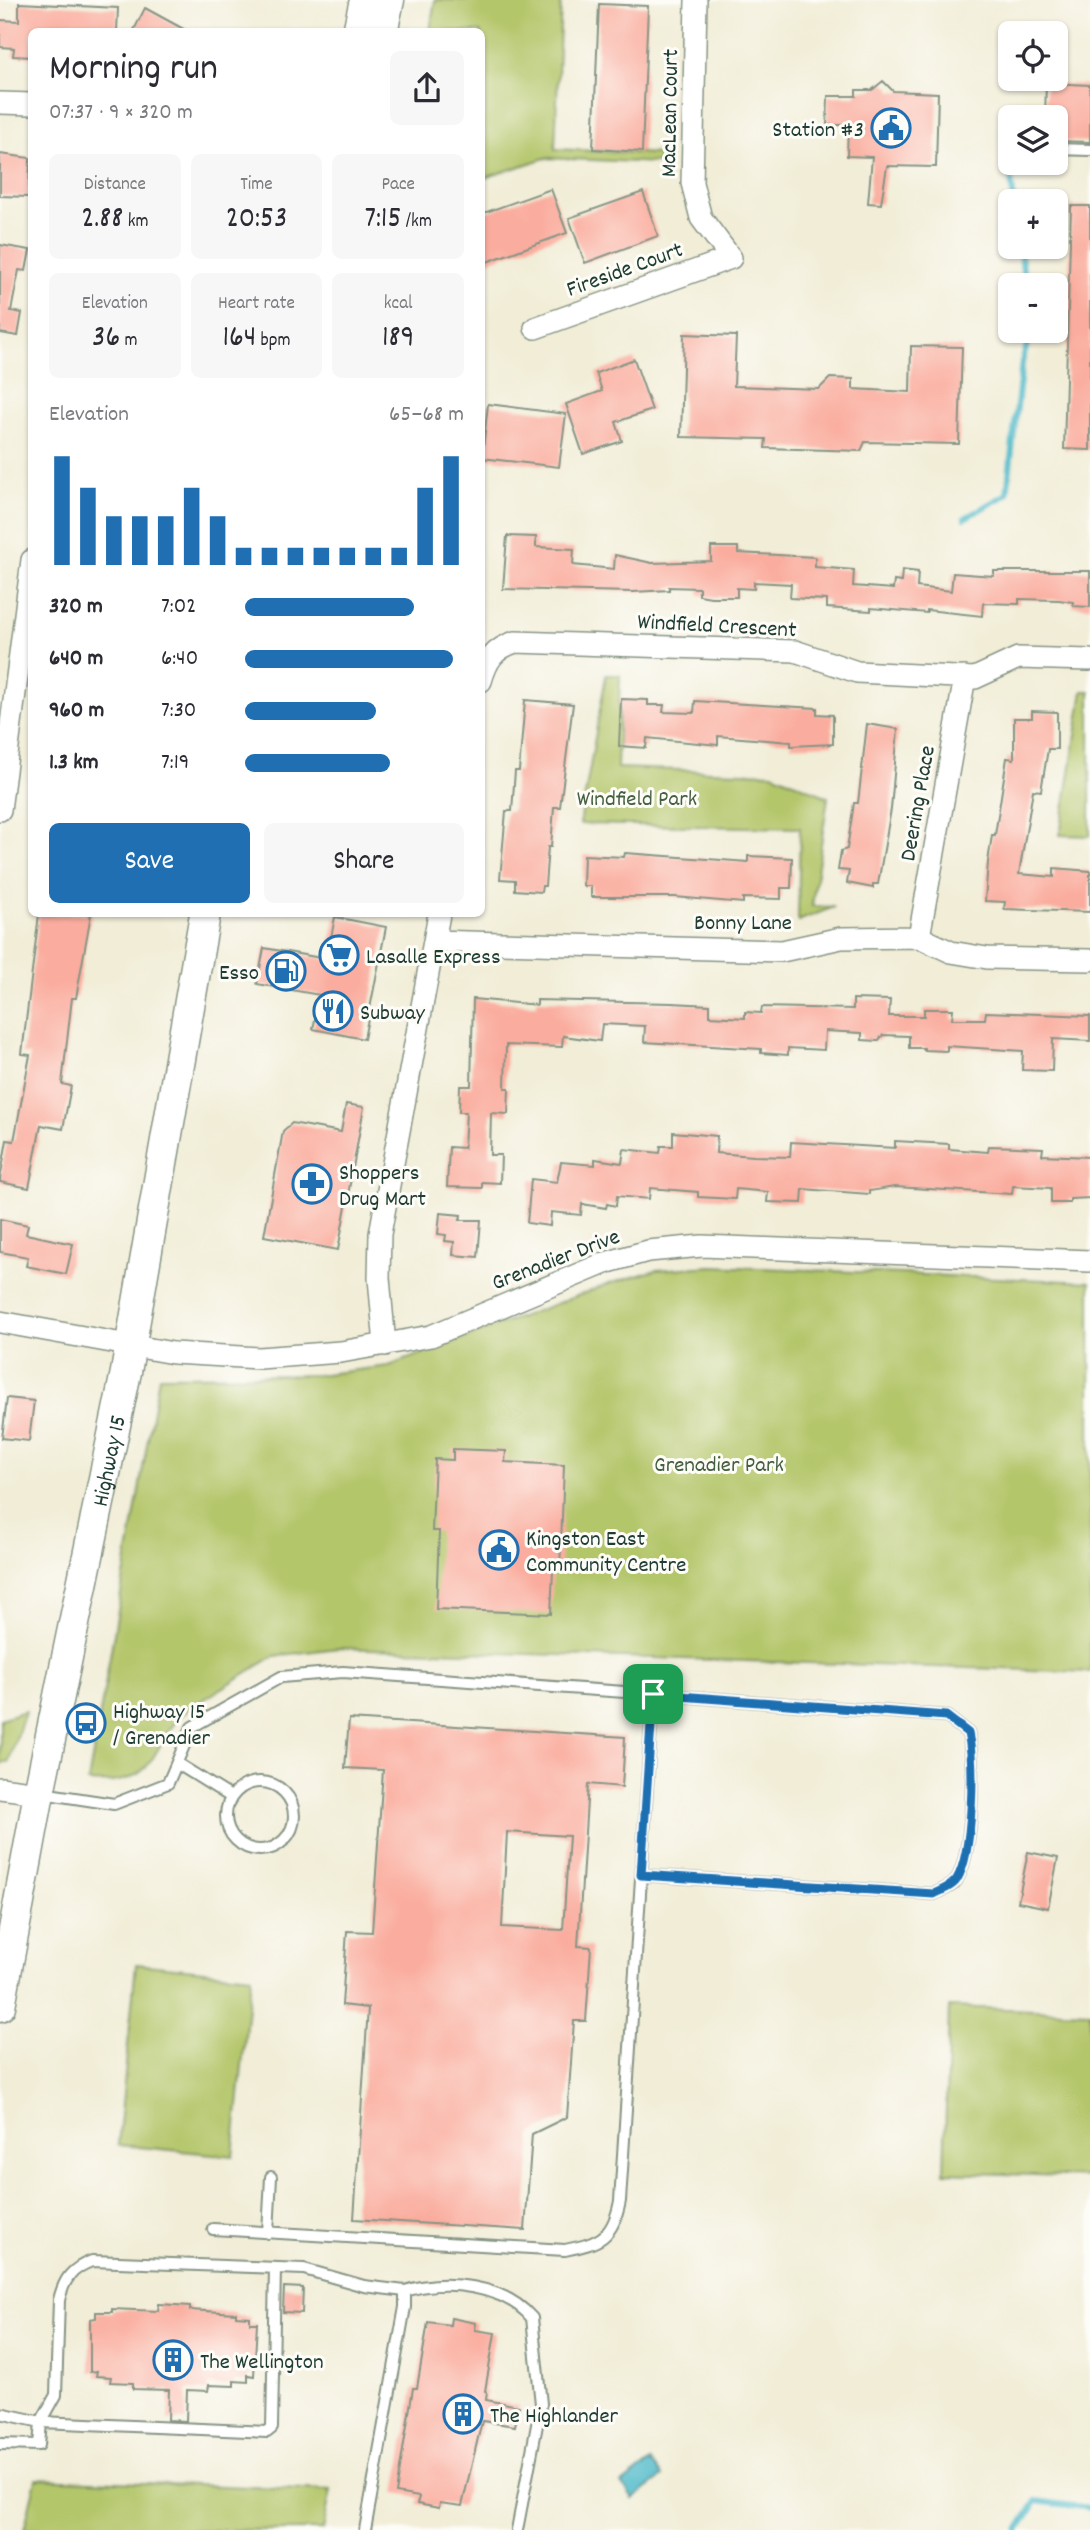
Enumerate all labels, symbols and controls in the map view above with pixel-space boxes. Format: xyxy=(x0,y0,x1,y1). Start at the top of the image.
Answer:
map controls xyxy=(998,21,1068,343)
button: locate xyxy=(998,21,1068,91)
text: Morning run xyxy=(49,43,218,98)
street label: MacLean Court xyxy=(654,49,689,177)
button: share xyxy=(390,51,464,125)
text: 07:37 · 9 × 320 m xyxy=(49,97,193,130)
button: layers xyxy=(998,105,1068,175)
public building icon: Station #3 xyxy=(870,107,912,149)
place label: Station #3 xyxy=(772,115,864,148)
text: Distance xyxy=(84,172,146,199)
text: Time xyxy=(240,172,273,199)
text: Pace xyxy=(381,172,415,199)
button: + xyxy=(998,189,1068,259)
text: 2.88 xyxy=(81,199,123,242)
text: 20:53 xyxy=(226,199,287,242)
text: 7:15 xyxy=(364,199,401,242)
text: km xyxy=(123,209,149,236)
text: /km xyxy=(401,209,432,236)
street label: Fireside Court xyxy=(562,235,688,308)
button: − xyxy=(998,273,1068,343)
text: Elevation xyxy=(82,291,148,318)
text: Heart rate xyxy=(218,291,295,318)
text: kcal xyxy=(384,291,413,318)
text: 36 xyxy=(92,318,120,361)
text: 164 xyxy=(222,318,256,361)
text: 189 xyxy=(382,318,414,361)
text: m xyxy=(120,328,138,355)
text: bpm xyxy=(256,328,291,355)
text: Elevation xyxy=(49,399,129,432)
text: 65–68 m xyxy=(389,399,464,432)
text: 320 m xyxy=(49,591,103,624)
text: 7:02 xyxy=(161,591,196,624)
street label: Windfield Crescent xyxy=(636,607,797,648)
text: 640 m xyxy=(49,643,103,676)
text: 6:40 xyxy=(161,643,198,676)
text: 960 m xyxy=(49,695,104,728)
text: 7:30 xyxy=(161,695,196,728)
street label: Deering Place xyxy=(893,743,946,864)
text: 1.3 km xyxy=(49,747,99,780)
text: 7:19 xyxy=(161,747,189,780)
park label: Windfield Park xyxy=(577,784,697,817)
button: Save xyxy=(49,823,250,903)
button: Share xyxy=(264,823,464,903)
street label: Bonny Lane xyxy=(694,908,792,941)
supermarket icon: Lasalle Express xyxy=(318,934,360,976)
place label: Lasalle Express xyxy=(366,942,501,975)
fuel station icon: Esso xyxy=(265,950,307,992)
place label: Esso xyxy=(219,958,259,991)
restaurant icon: Subway xyxy=(312,990,354,1032)
place label: Subway xyxy=(360,998,426,1031)
place label: Shoppers Drug Mart xyxy=(339,1158,426,1217)
pharmacy icon: Shoppers Drug Mart xyxy=(291,1163,333,1205)
street label: Grenadier Drive xyxy=(487,1222,625,1301)
street label: Highway 15 xyxy=(86,1413,137,1510)
park label: Grenadier Park xyxy=(654,1450,784,1483)
place label: Kingston East Community Centre xyxy=(526,1524,686,1583)
public building icon: Kingston East Community Centre xyxy=(478,1529,520,1571)
pin xyxy=(623,1664,683,1724)
icon: arrive xyxy=(634,1675,672,1713)
place label: Highway 15 / Grenadier xyxy=(113,1697,211,1756)
bus stop icon: Highway 15 / Grenadier xyxy=(65,1702,107,1744)
building icon: The Wellington xyxy=(152,2339,194,2381)
place label: The Wellington xyxy=(200,2347,324,2380)
building icon: The Highlander xyxy=(442,2393,484,2435)
place label: The Highlander xyxy=(490,2401,619,2434)

